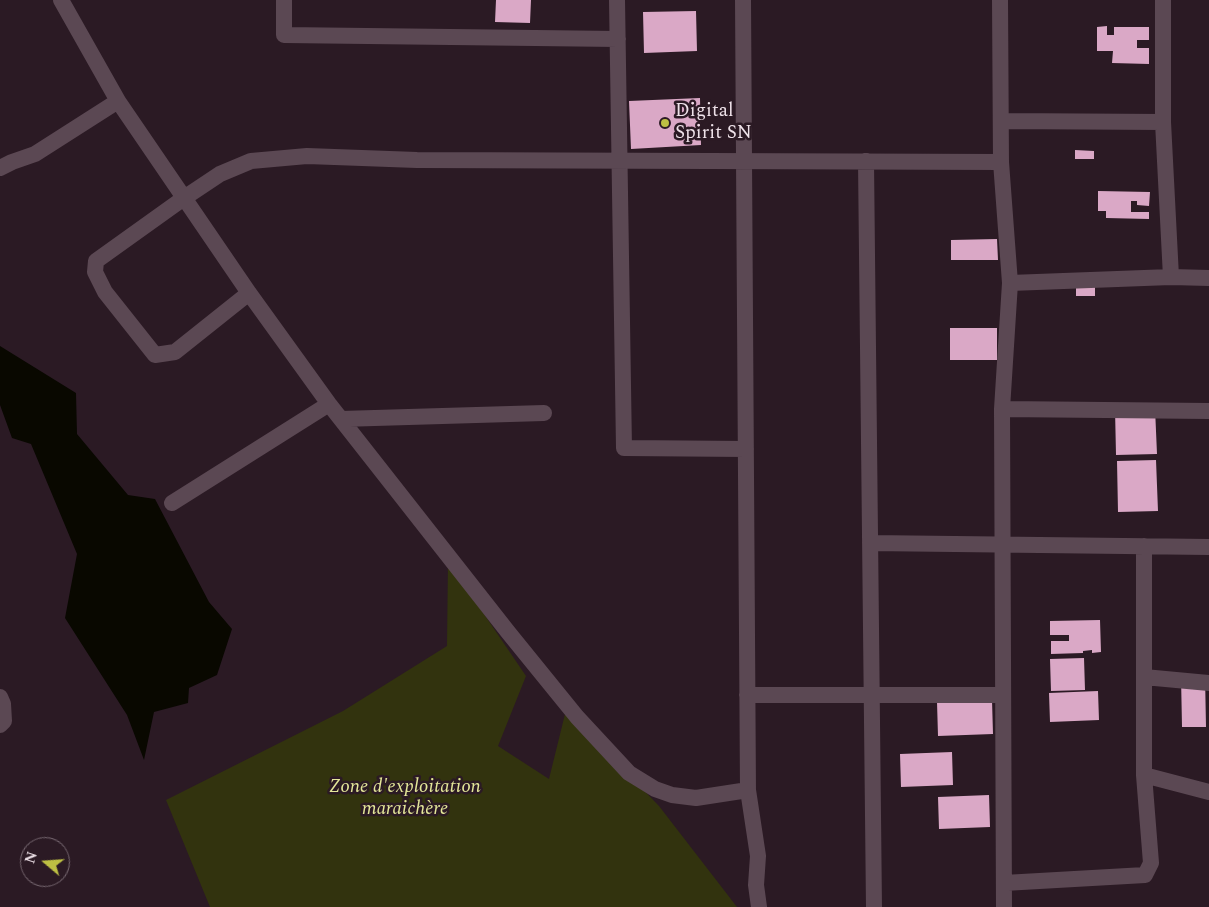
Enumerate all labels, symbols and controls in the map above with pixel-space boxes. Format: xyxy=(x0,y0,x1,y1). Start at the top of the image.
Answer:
place label: Digital Spirit SN xyxy=(675,101,752,145)
marker: Digital Spirit SN xyxy=(659,117,671,129)
park label: Zone d'exploitation maraichère xyxy=(329,777,481,821)
north arrow xyxy=(20,837,70,887)
text: N xyxy=(19,849,43,866)

